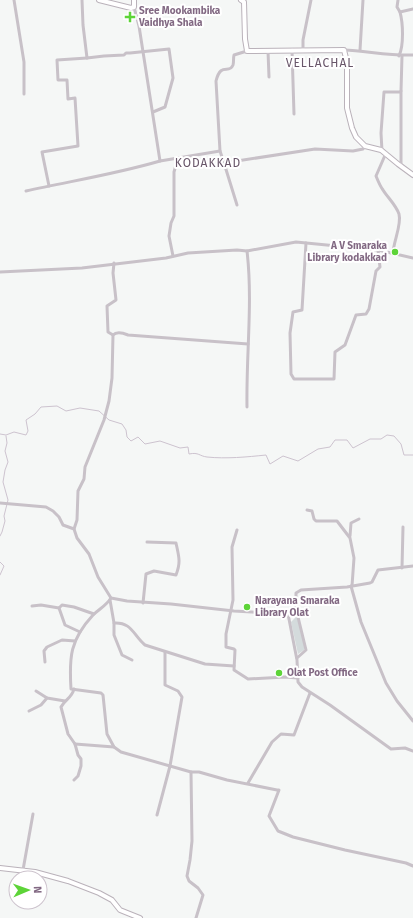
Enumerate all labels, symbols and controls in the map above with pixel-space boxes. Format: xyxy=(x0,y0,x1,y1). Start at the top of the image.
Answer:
place label: Sree Mookambika Vaidhya Shala xyxy=(138,5,221,29)
marker: Sree Mookambika Vaidhya Shala xyxy=(124,11,136,23)
district label: VELLACHAL xyxy=(286,56,354,70)
district label: KODAKKAD xyxy=(175,156,241,170)
place label: A V Smaraka Library kodakkad xyxy=(307,240,388,264)
marker: A V Smaraka Library kodakkad xyxy=(390,247,400,257)
place label: Narayana Smaraka Library Olat xyxy=(255,595,340,619)
marker: Narayana Smaraka Library Olat xyxy=(242,602,252,612)
place label: Olat Post Office xyxy=(287,667,358,679)
marker: Olat Post Office xyxy=(274,668,284,678)
north arrow xyxy=(8,870,48,910)
text: N xyxy=(31,886,44,894)

